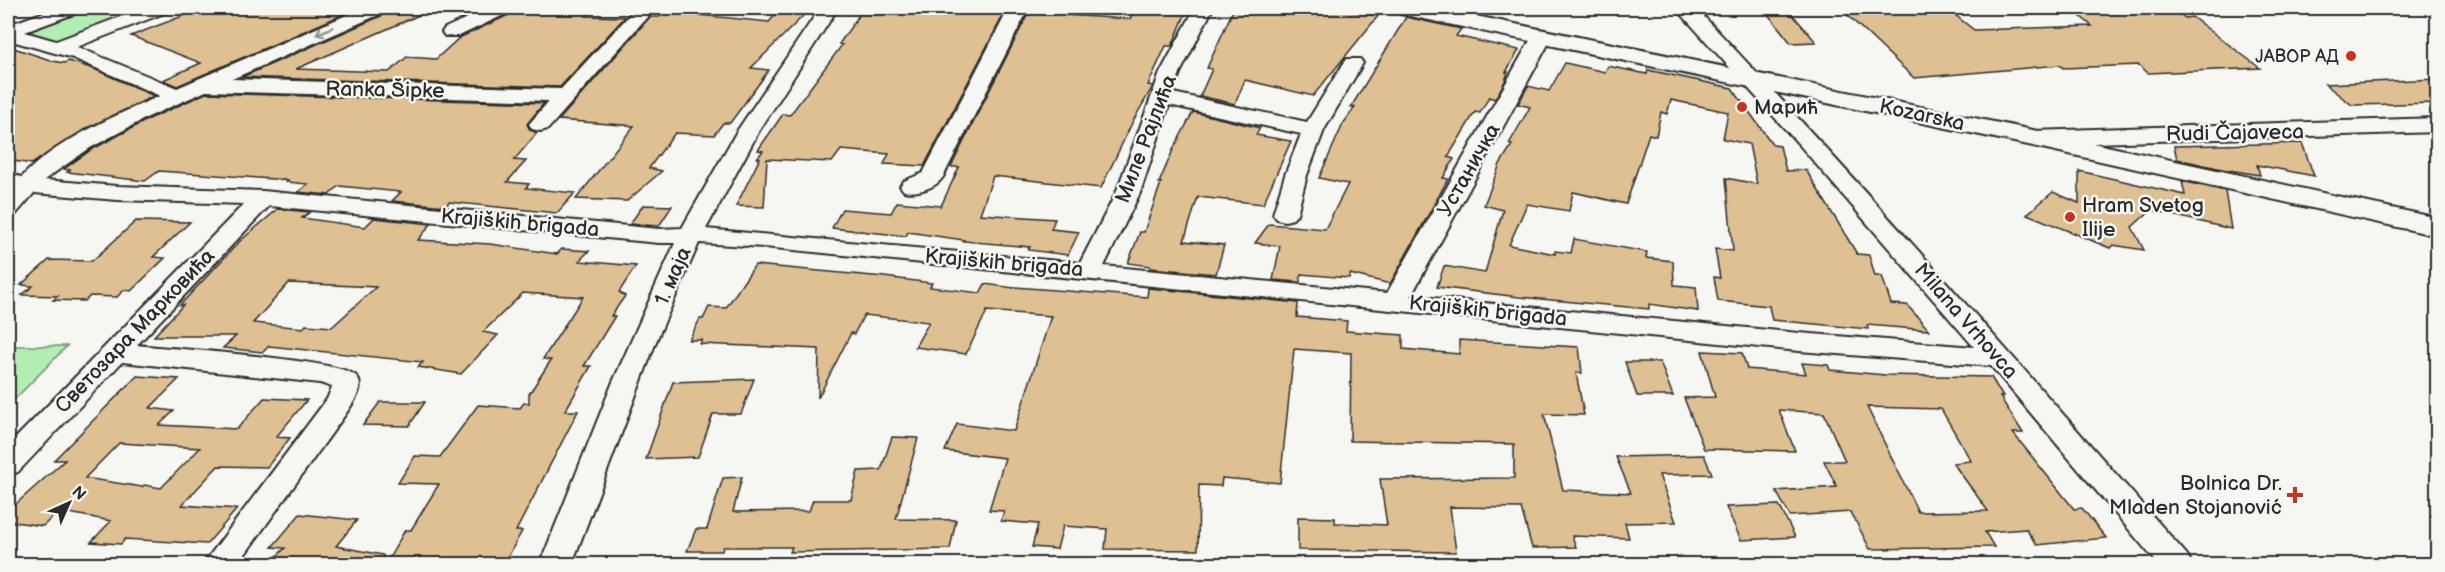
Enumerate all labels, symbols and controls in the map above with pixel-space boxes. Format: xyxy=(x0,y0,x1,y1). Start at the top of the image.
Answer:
one-way arrow xyxy=(315,26,334,37)
place label: ЈАВОР АД xyxy=(2255,46,2339,67)
marker: ЈАВОР АД xyxy=(2344,49,2358,63)
street label: Миле Рајлића xyxy=(1110,71,1182,207)
street label: Ranka Šipke xyxy=(325,76,445,104)
street label: Kozarska xyxy=(1877,94,1967,136)
place label: Марић xyxy=(1754,95,1818,120)
marker: Марић xyxy=(1735,100,1749,114)
street label: Устаничка xyxy=(1432,118,1506,221)
street label: Rudi Čajaveca xyxy=(2166,118,2304,147)
place label: Hram Svetog Ilije xyxy=(2082,193,2204,242)
street label: Krajiških brigada xyxy=(440,204,600,242)
marker: Hram Svetog Ilije xyxy=(2063,210,2077,224)
street label: 1. маја xyxy=(649,242,697,309)
street label: Светозара Марковића xyxy=(50,243,220,418)
street label: Krajiških brigada xyxy=(924,244,1084,282)
street label: Milana Vrhovca xyxy=(1909,258,2023,384)
street label: Krajiških brigada xyxy=(1408,290,1568,332)
place label: Bolnica Dr. Mladen Stojanović xyxy=(2109,471,2282,520)
north arrow xyxy=(39,473,99,533)
text: N xyxy=(68,482,90,504)
marker: Bolnica Dr. Mladen Stojanović xyxy=(2286,486,2304,504)

